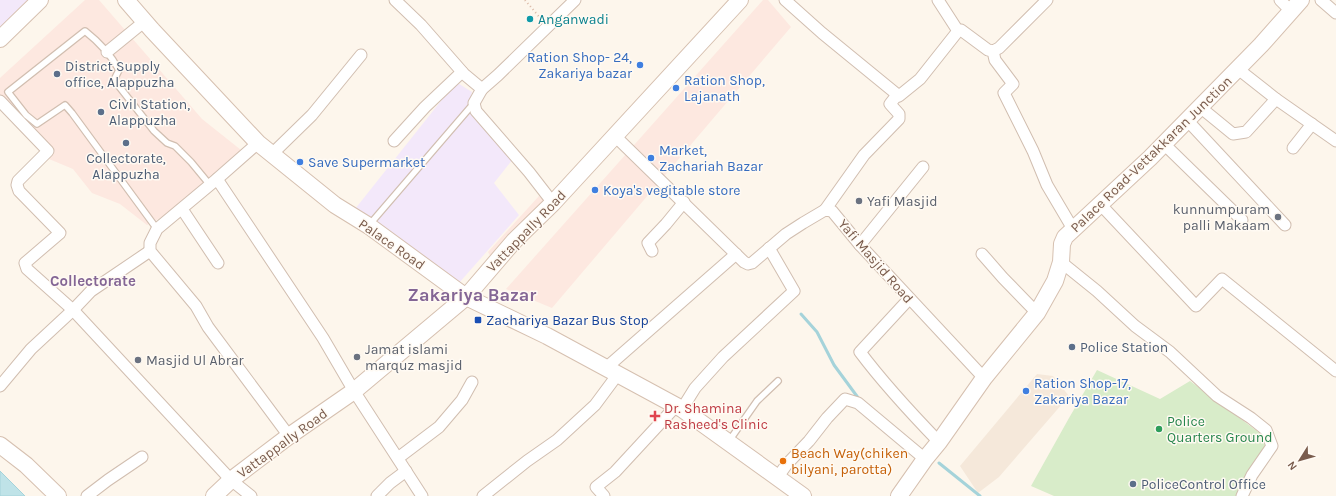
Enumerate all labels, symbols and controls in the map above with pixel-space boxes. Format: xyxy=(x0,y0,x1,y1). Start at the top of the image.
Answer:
place label: Anganwadi xyxy=(538,11,609,28)
marker: Anganwadi xyxy=(525,14,535,24)
place label: Ration Shop- 24, Zakariya bazar xyxy=(527,49,633,82)
place label: District Supply office, Alappuzha xyxy=(65,58,174,91)
marker: Ration Shop- 24, Zakariya bazar xyxy=(635,60,645,70)
marker: District Supply office, Alappuzha xyxy=(52,69,62,79)
place label: Ration Shop, Lajanath xyxy=(684,72,765,105)
street label: Palace Road-Vettakkaran Junction xyxy=(1067,72,1236,236)
marker: Ration Shop, Lajanath xyxy=(671,83,681,93)
place label: Civil Station, Alappuzha xyxy=(109,96,190,129)
marker: Civil Station, Alappuzha xyxy=(96,107,106,117)
marker: Collectorate, Alappuzha xyxy=(121,138,131,148)
place label: Market, Zachariah Bazar xyxy=(659,142,764,175)
place label: Collectorate, Alappuzha xyxy=(86,150,166,183)
marker: Market, Zachariah Bazar xyxy=(646,153,656,163)
place label: Save Supermarket xyxy=(308,154,425,171)
marker: Save Supermarket xyxy=(295,157,305,167)
place label: Koya's vegitable store xyxy=(603,182,740,199)
marker: Koya's vegitable store xyxy=(590,185,600,195)
street label: Vattappally Road xyxy=(483,187,570,276)
place label: Yafi Masjid xyxy=(867,193,938,210)
marker: Yafi Masjid xyxy=(854,196,864,206)
place label: kunnumpuram palli Makaam xyxy=(1173,201,1270,234)
marker: kunnumpuram palli Makaam xyxy=(1273,212,1283,222)
street label: Palace Road xyxy=(355,215,428,273)
street label: Yafi Masjid Road xyxy=(834,216,917,307)
district label: Collectorate xyxy=(50,272,136,290)
district label: Zakariya Bazar xyxy=(408,284,536,306)
place label: Zachariya Bazar Bus Stop xyxy=(486,312,649,329)
marker: Zachariya Bazar Bus Stop xyxy=(473,315,483,325)
place label: Police Station xyxy=(1080,339,1168,356)
place label: Jamat islami marquz masjid xyxy=(365,341,463,374)
marker: Police Station xyxy=(1067,342,1077,352)
place label: Masjid Ul Abrar xyxy=(146,352,245,369)
marker: Jamat islami marquz masjid xyxy=(352,352,362,362)
marker: Masjid Ul Abrar xyxy=(133,355,143,365)
place label: Ration Shop-17, Zakariya Bazar xyxy=(1034,375,1131,408)
marker: Ration Shop-17, Zakariya Bazar xyxy=(1021,386,1031,396)
place label: Dr. Shamina Rasheed's Clinic xyxy=(664,400,768,433)
street label: Vattappally Road xyxy=(234,405,331,482)
marker: Dr. Shamina Rasheed's Clinic xyxy=(649,410,661,422)
place label: Police Quarters Ground xyxy=(1167,413,1273,446)
marker: Police Quarters Ground xyxy=(1154,424,1164,434)
north arrow xyxy=(1280,440,1320,480)
place label: Beach Way(chiken bilyani, parotta) xyxy=(791,445,908,478)
marker: Beach Way(chiken bilyani, parotta) xyxy=(778,456,788,466)
text: N xyxy=(1285,459,1300,473)
place label: PoliceControl Office xyxy=(1141,476,1266,493)
marker: PoliceControl Office xyxy=(1128,479,1138,489)

